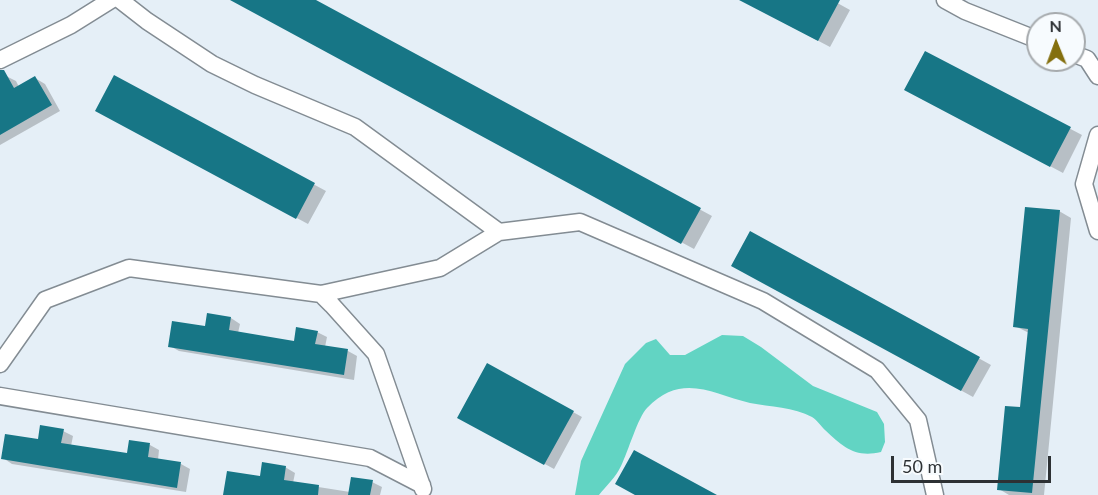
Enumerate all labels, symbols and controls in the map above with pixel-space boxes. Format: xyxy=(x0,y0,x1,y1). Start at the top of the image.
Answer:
north arrow xyxy=(1026,12,1086,72)
text: N xyxy=(1049,16,1062,35)
scale bar xyxy=(894,444,1054,482)
text: 50 m xyxy=(902,455,942,477)

